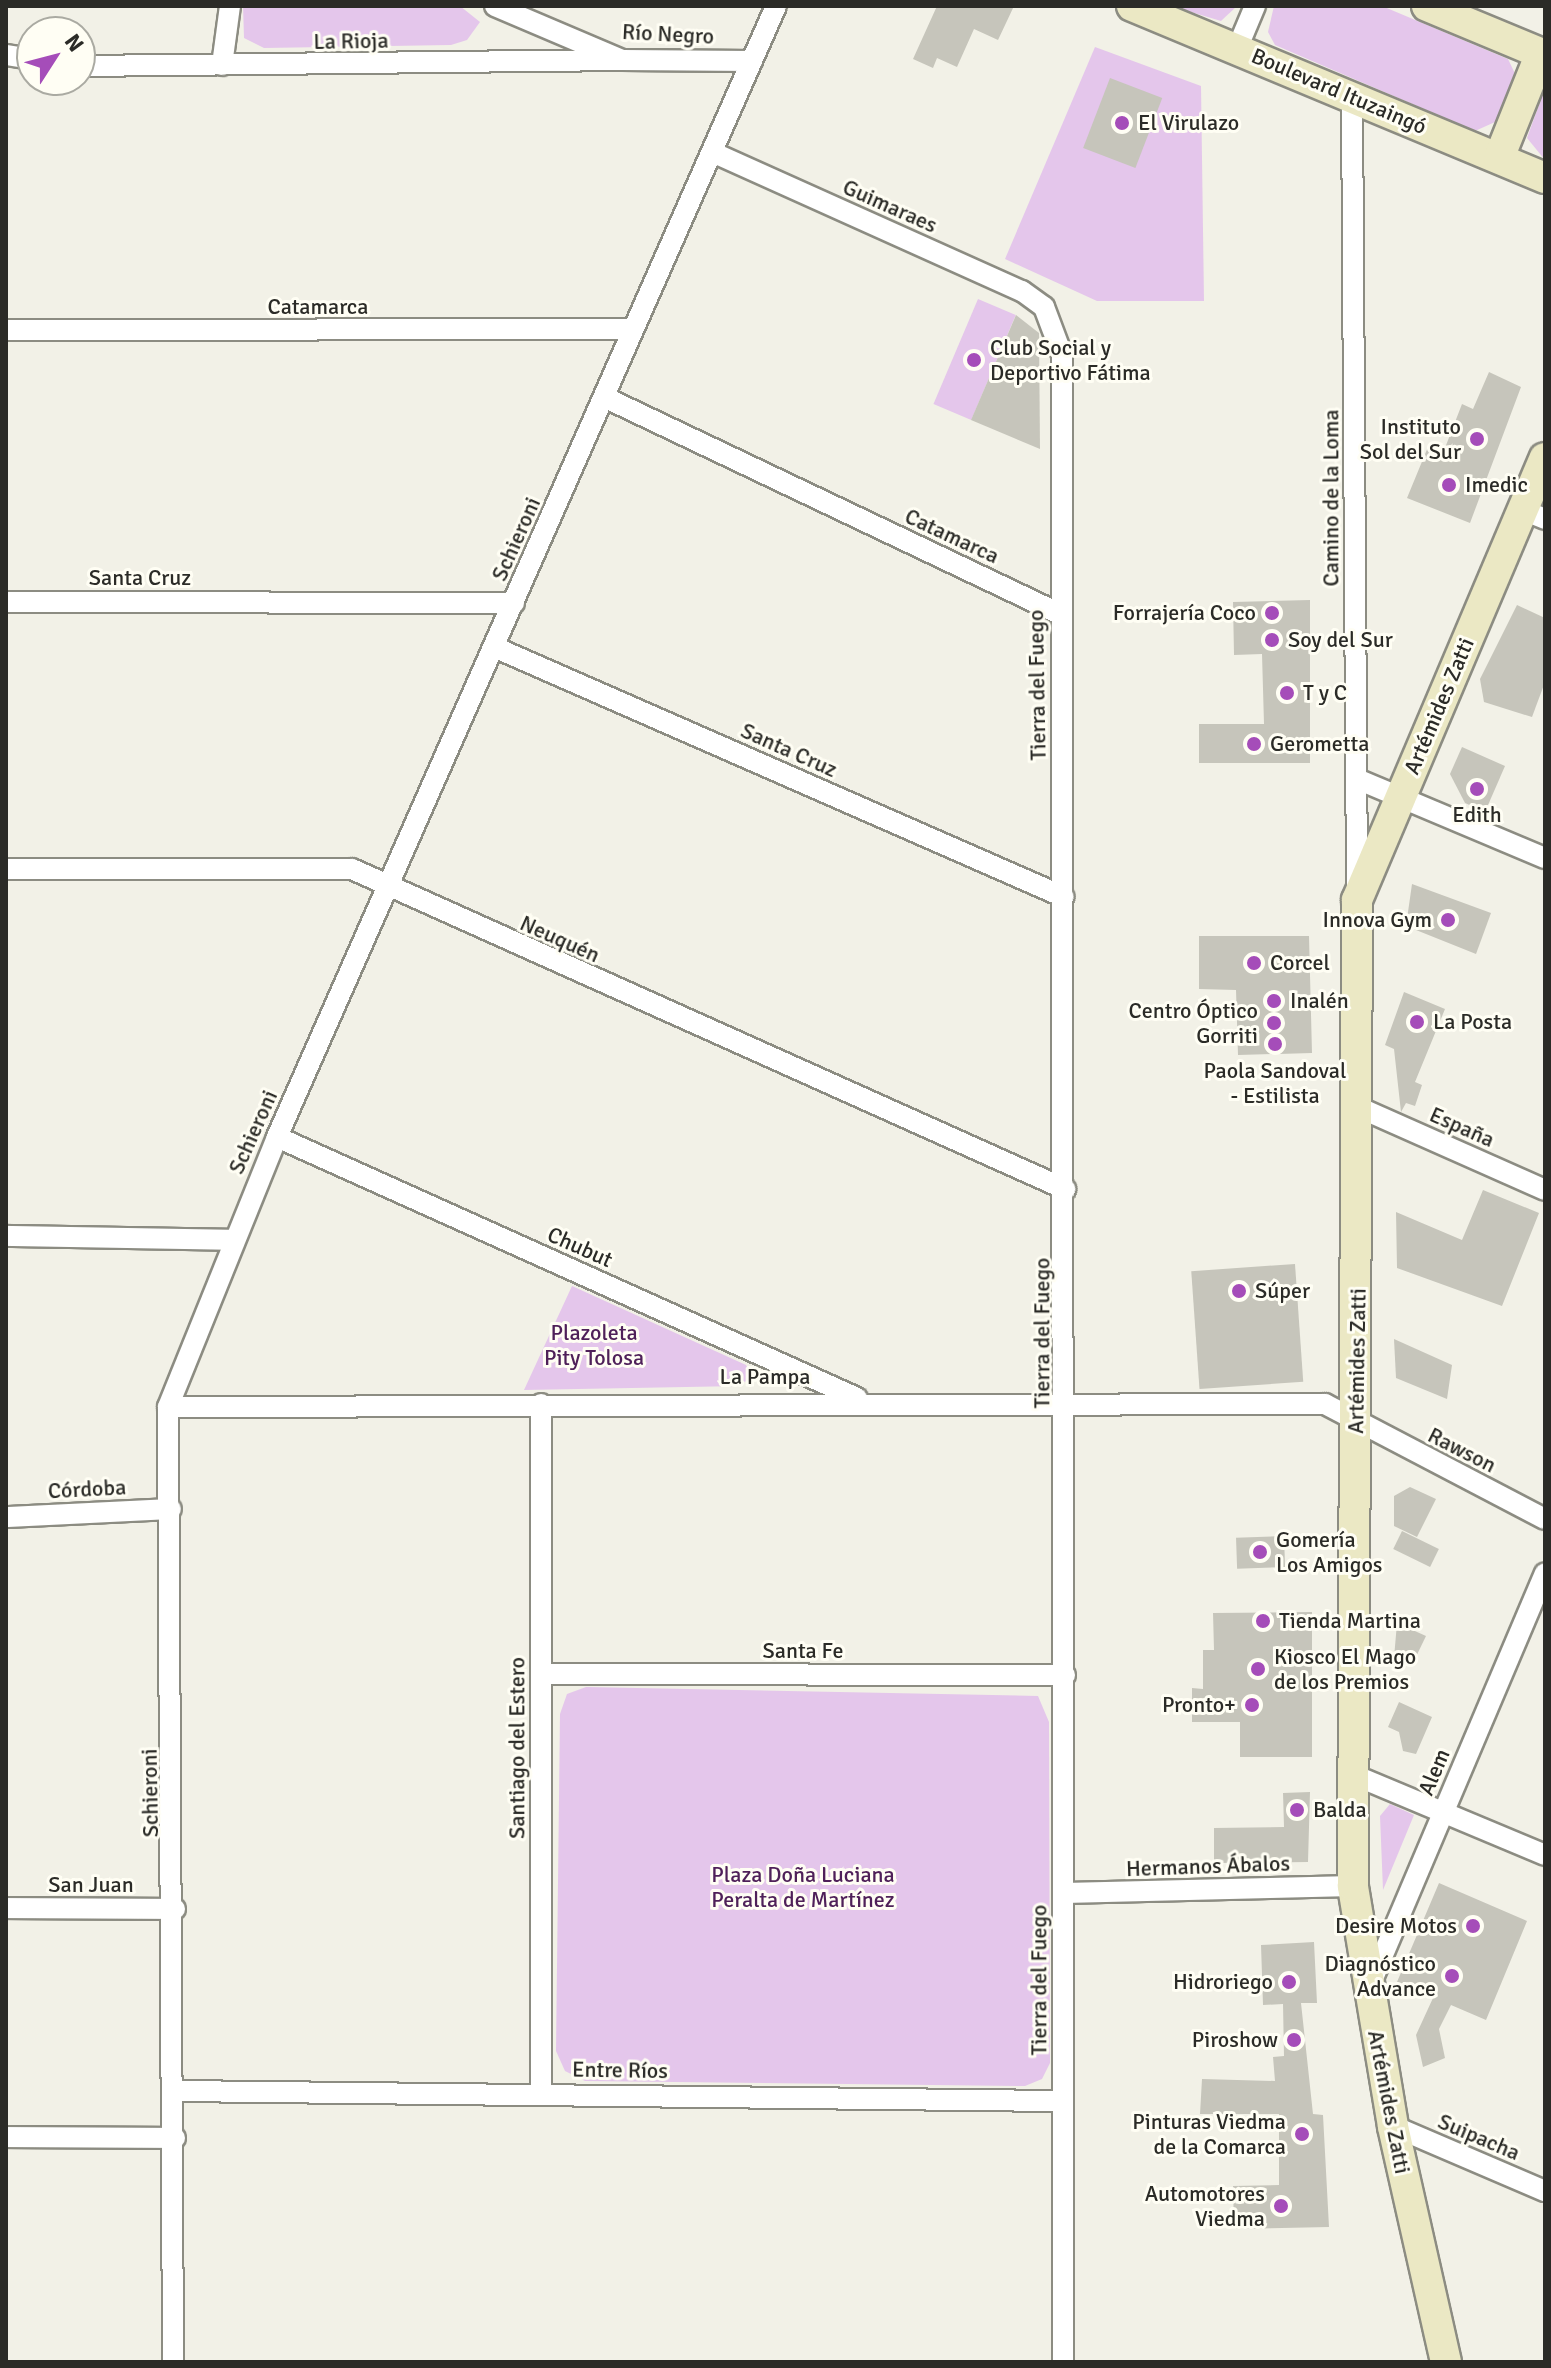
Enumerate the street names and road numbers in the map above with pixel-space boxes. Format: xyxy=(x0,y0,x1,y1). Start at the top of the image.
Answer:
street label: Río Negro xyxy=(621,18,715,50)
street label: La Rioja xyxy=(313,27,389,55)
street label: Boulevard Ituzaingó xyxy=(1248,42,1430,140)
street label: Guimaraes xyxy=(839,174,941,238)
street label: Catamarca xyxy=(268,294,368,320)
street label: Camino de la Loma xyxy=(1318,409,1344,587)
street label: Schieroni xyxy=(486,493,546,585)
street label: Catamarca xyxy=(901,503,1003,569)
street label: Santa Cruz xyxy=(89,565,191,591)
street label: Tierra del Fuego xyxy=(1022,609,1052,761)
street label: Artémides Zatti xyxy=(1398,634,1480,778)
street label: Santa Cruz xyxy=(737,717,841,783)
street label: Neuquén xyxy=(516,910,604,968)
street label: Schieroni xyxy=(223,1086,283,1178)
street label: España xyxy=(1426,1101,1498,1153)
street label: Chubut xyxy=(543,1221,617,1273)
street label: Tierra del Fuego xyxy=(1029,1258,1055,1408)
street label: Artémides Zatti xyxy=(1343,1288,1371,1434)
street label: La Pampa xyxy=(720,1364,810,1390)
street label: Rawson xyxy=(1424,1422,1500,1478)
street label: Córdoba xyxy=(47,1474,127,1504)
street label: Santa Fe xyxy=(763,1638,843,1664)
street label: Santiago del Estero xyxy=(504,1657,530,1839)
street label: Alem xyxy=(1412,1745,1456,1799)
street label: Schieroni xyxy=(136,1748,164,1838)
street label: Hermanos Ábalos xyxy=(1126,1850,1290,1882)
street label: San Juan xyxy=(48,1872,134,1898)
street label: Tierra del Fuego xyxy=(1026,1905,1052,2055)
street label: Artémides Zatti xyxy=(1362,2028,1416,2176)
street label: Entre Ríos xyxy=(572,2056,668,2084)
street label: Suipacha xyxy=(1434,2108,1524,2166)

